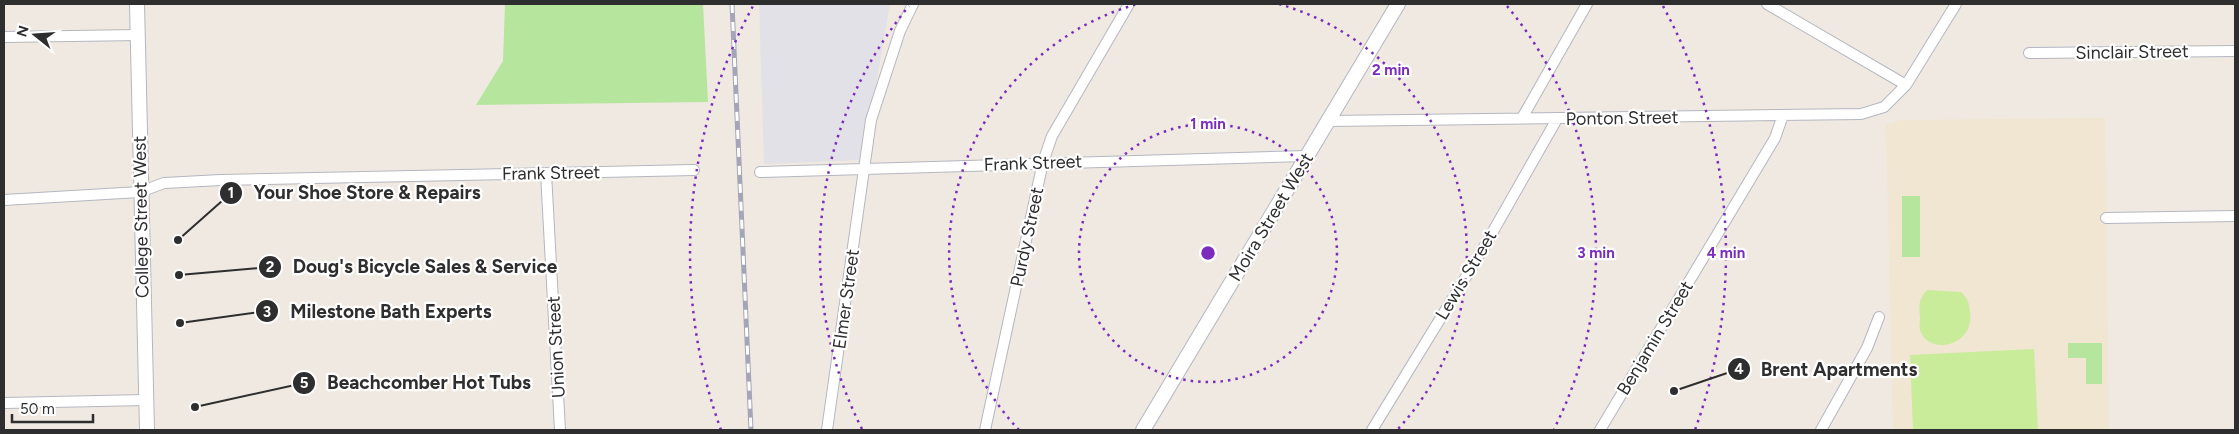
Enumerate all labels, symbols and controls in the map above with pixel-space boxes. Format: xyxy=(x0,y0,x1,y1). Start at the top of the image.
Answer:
north arrow xyxy=(10,10,60,60)
text: N xyxy=(13,24,33,39)
street label: Sinclair Street xyxy=(2075,40,2189,64)
text: 2 min xyxy=(1372,61,1410,79)
street label: Ponton Street xyxy=(1565,106,1679,130)
text: 1 min xyxy=(1190,115,1226,133)
street label: College Street West xyxy=(129,135,153,298)
street label: Moira Street West xyxy=(1224,149,1318,285)
street label: Frank Street xyxy=(983,150,1083,176)
street label: Frank Street xyxy=(502,161,601,185)
callout: Your Shoe Store & Repairs xyxy=(218,176,490,210)
text: Your Shoe Store & Repairs xyxy=(253,181,481,204)
text: 1 xyxy=(228,184,234,202)
street label: Purdy Street xyxy=(1006,185,1048,289)
street label: Lewis Street xyxy=(1431,226,1501,324)
centre of rings xyxy=(1199,244,1217,262)
text: 3 min xyxy=(1577,244,1615,262)
text: 4 min xyxy=(1707,244,1745,262)
street label: Elmer Street xyxy=(828,247,864,350)
callout: Doug's Bicycle Sales & Service xyxy=(258,250,567,284)
text: Doug's Bicycle Sales & Service xyxy=(293,255,558,278)
text: 2 xyxy=(266,258,275,276)
street label: Benjamin Street xyxy=(1612,277,1698,399)
callout: Milestone Bath Experts xyxy=(255,294,501,328)
street label: Union Street xyxy=(542,295,570,399)
text: Milestone Bath Experts xyxy=(290,300,492,323)
text: 3 xyxy=(263,303,271,321)
callout: Brent Apartments xyxy=(1726,352,1928,386)
text: Brent Apartments xyxy=(1761,358,1917,381)
text: 4 xyxy=(1734,360,1744,378)
callout: Beachcomber Hot Tubs xyxy=(292,366,541,400)
text: Beachcomber Hot Tubs xyxy=(327,371,531,394)
text: 5 xyxy=(300,374,309,392)
scale bar xyxy=(12,392,94,424)
text: 50 m xyxy=(20,400,55,418)

